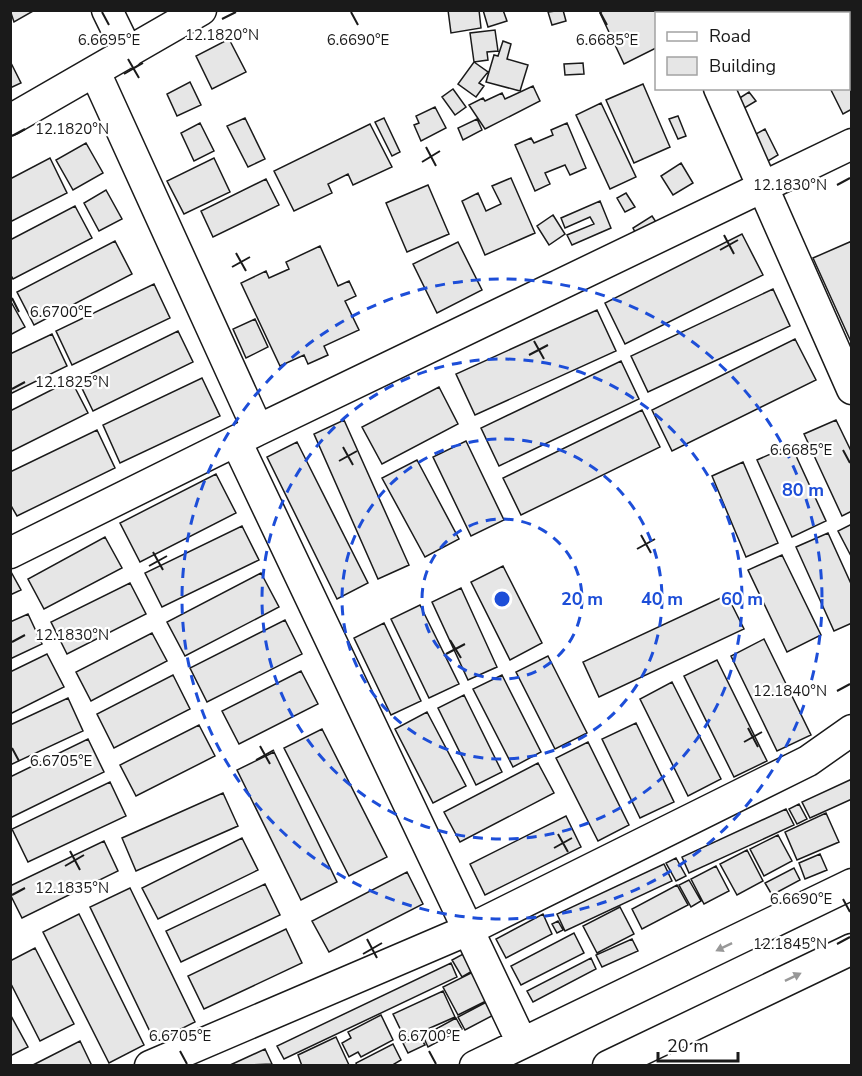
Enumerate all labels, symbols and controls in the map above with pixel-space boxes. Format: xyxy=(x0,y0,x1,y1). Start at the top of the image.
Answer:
legend xyxy=(655,12,850,90)
text: Road xyxy=(709,24,751,48)
text: 12.1820°N xyxy=(185,25,259,45)
text: 6.6695°E xyxy=(78,30,140,50)
text: 6.6690°E xyxy=(327,30,389,50)
text: 6.6685°E xyxy=(576,30,638,50)
text: Building xyxy=(709,54,776,78)
text: 12.1820°N xyxy=(35,119,109,139)
text: 12.1830°N xyxy=(753,175,827,195)
text: 6.6700°E xyxy=(30,302,92,322)
text: 12.1825°N xyxy=(35,372,109,392)
text: 6.6685°E xyxy=(770,440,832,460)
text: 80 m xyxy=(782,478,824,502)
text: 20 m xyxy=(561,587,603,611)
text: 40 m xyxy=(641,587,683,611)
text: 60 m xyxy=(721,587,763,611)
centre of rings xyxy=(492,589,512,609)
text: 12.1830°N xyxy=(35,625,109,645)
text: 12.1840°N xyxy=(753,681,827,701)
text: 6.6705°E xyxy=(30,751,92,771)
text: 12.1835°N xyxy=(35,878,109,898)
text: 6.6690°E xyxy=(770,889,832,909)
text: 12.1845°N xyxy=(753,934,827,954)
one-way arrow xyxy=(715,942,732,951)
one-way arrow xyxy=(785,972,802,981)
scale bar xyxy=(658,1025,738,1063)
text: 6.6705°E xyxy=(149,1026,211,1046)
text: 6.6700°E xyxy=(398,1026,460,1046)
text: 20 m xyxy=(667,1034,709,1058)

